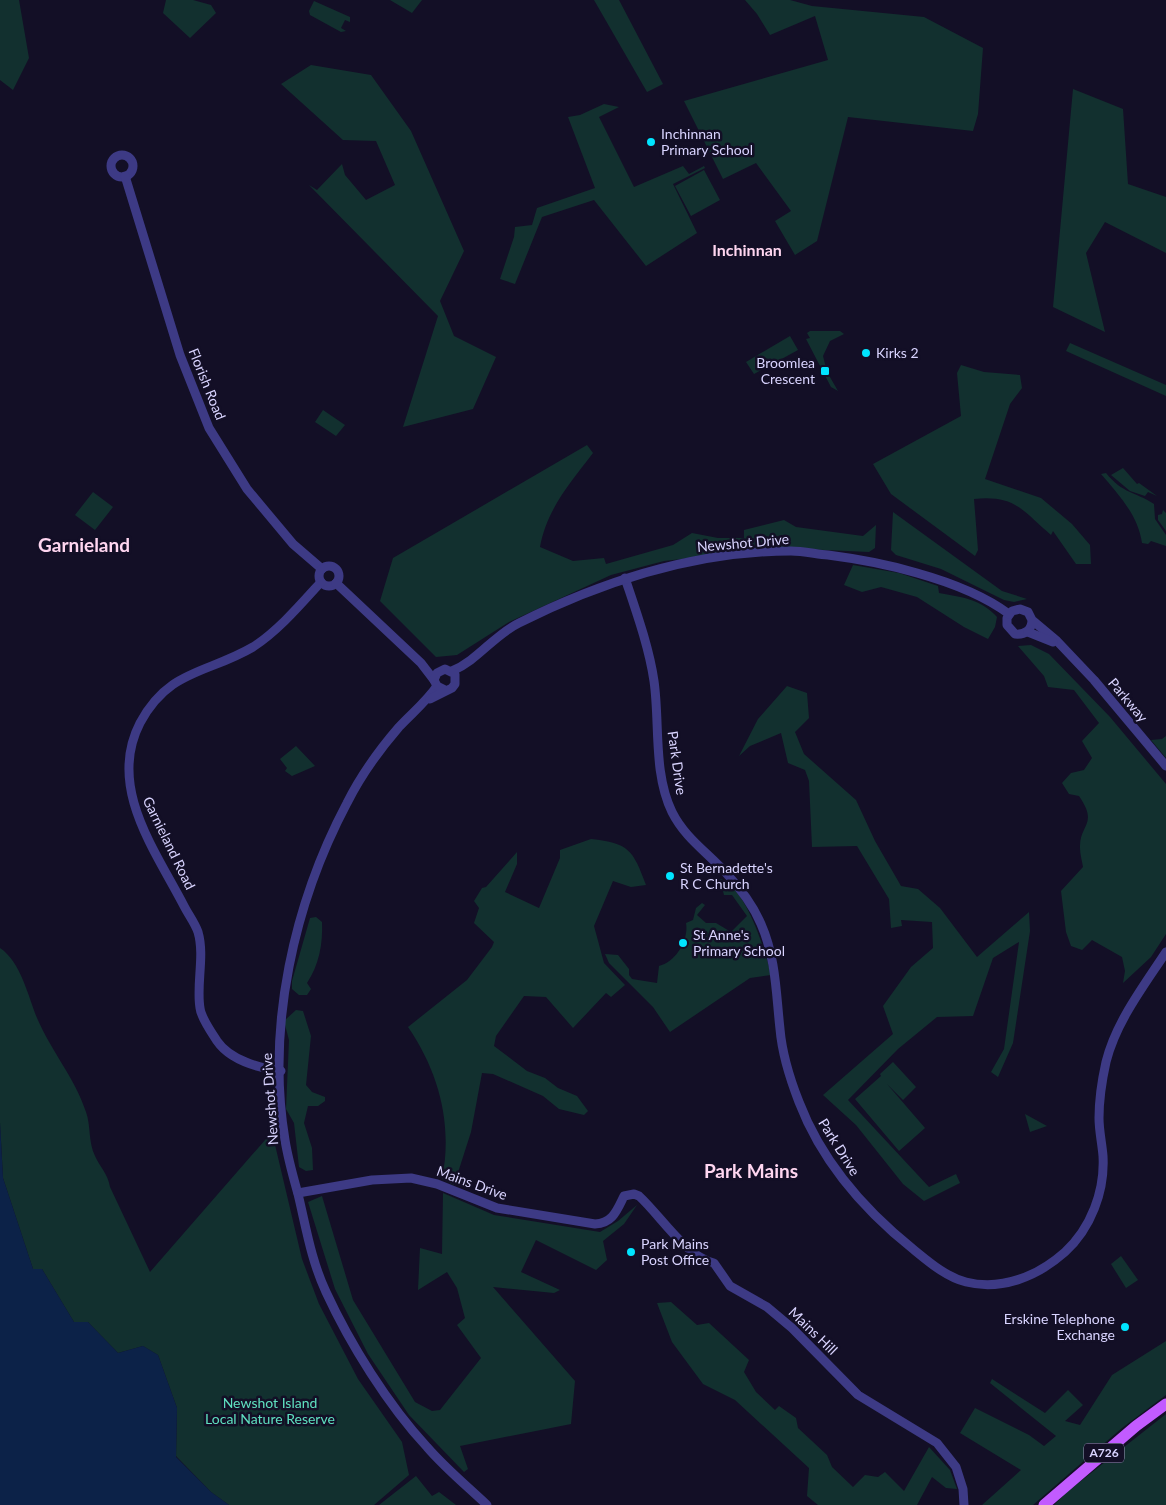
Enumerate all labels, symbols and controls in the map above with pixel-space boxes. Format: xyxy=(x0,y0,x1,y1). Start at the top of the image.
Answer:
place label: Inchinnan Primary School xyxy=(661,125,753,158)
marker: Inchinnan Primary School xyxy=(645,136,657,148)
district label: Inchinnan xyxy=(712,240,782,259)
place label: Kirks 2 xyxy=(876,344,919,361)
street label: Florish Road xyxy=(185,345,230,422)
marker: Kirks 2 xyxy=(860,347,872,359)
place label: Broomlea Crescent xyxy=(756,354,815,387)
marker: Broomlea Crescent xyxy=(819,365,831,377)
street label: Newshot Drive xyxy=(696,530,790,555)
district label: Garnieland xyxy=(38,533,130,556)
street label: Parkway xyxy=(1105,674,1152,726)
street label: Park Drive xyxy=(665,730,690,796)
street label: Garnieland Road xyxy=(140,794,199,892)
place label: St Bernadette's R C Church xyxy=(680,859,773,892)
marker: St Bernadette's R C Church xyxy=(664,870,676,882)
place label: St Anne's Primary School xyxy=(693,926,785,959)
marker: St Anne's Primary School xyxy=(677,937,689,949)
street label: Newshot Drive xyxy=(258,1052,281,1146)
street label: Park Drive xyxy=(815,1115,864,1179)
district label: Park Mains xyxy=(704,1159,798,1182)
street label: Mains Drive xyxy=(435,1162,510,1203)
place label: Park Mains Post Office xyxy=(641,1235,709,1268)
marker: Park Mains Post Office xyxy=(625,1246,637,1258)
street label: Mains Hill xyxy=(785,1303,841,1358)
place label: Erskine Telephone Exchange xyxy=(1004,1310,1115,1343)
marker: Erskine Telephone Exchange xyxy=(1119,1321,1131,1333)
park label: Newshot Island Local Nature Reserve xyxy=(205,1394,335,1427)
road number: A726 xyxy=(1084,1444,1124,1462)

